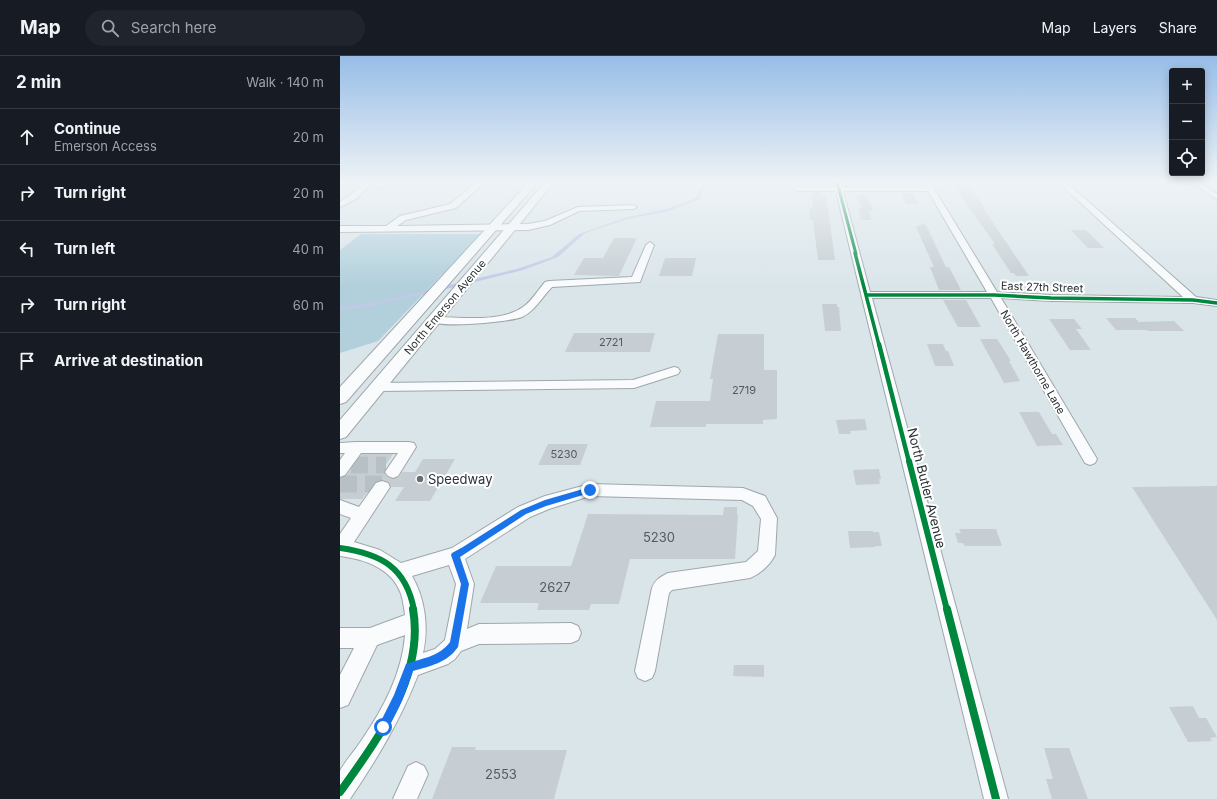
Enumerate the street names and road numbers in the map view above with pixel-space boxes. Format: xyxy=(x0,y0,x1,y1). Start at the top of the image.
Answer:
street label: North Emerson Avenue xyxy=(401,257,489,357)
street label: East 27th Street xyxy=(1001,279,1084,295)
street label: North Hawthorne Lane xyxy=(997,307,1069,417)
street label: North Butler Avenue xyxy=(904,426,950,550)

